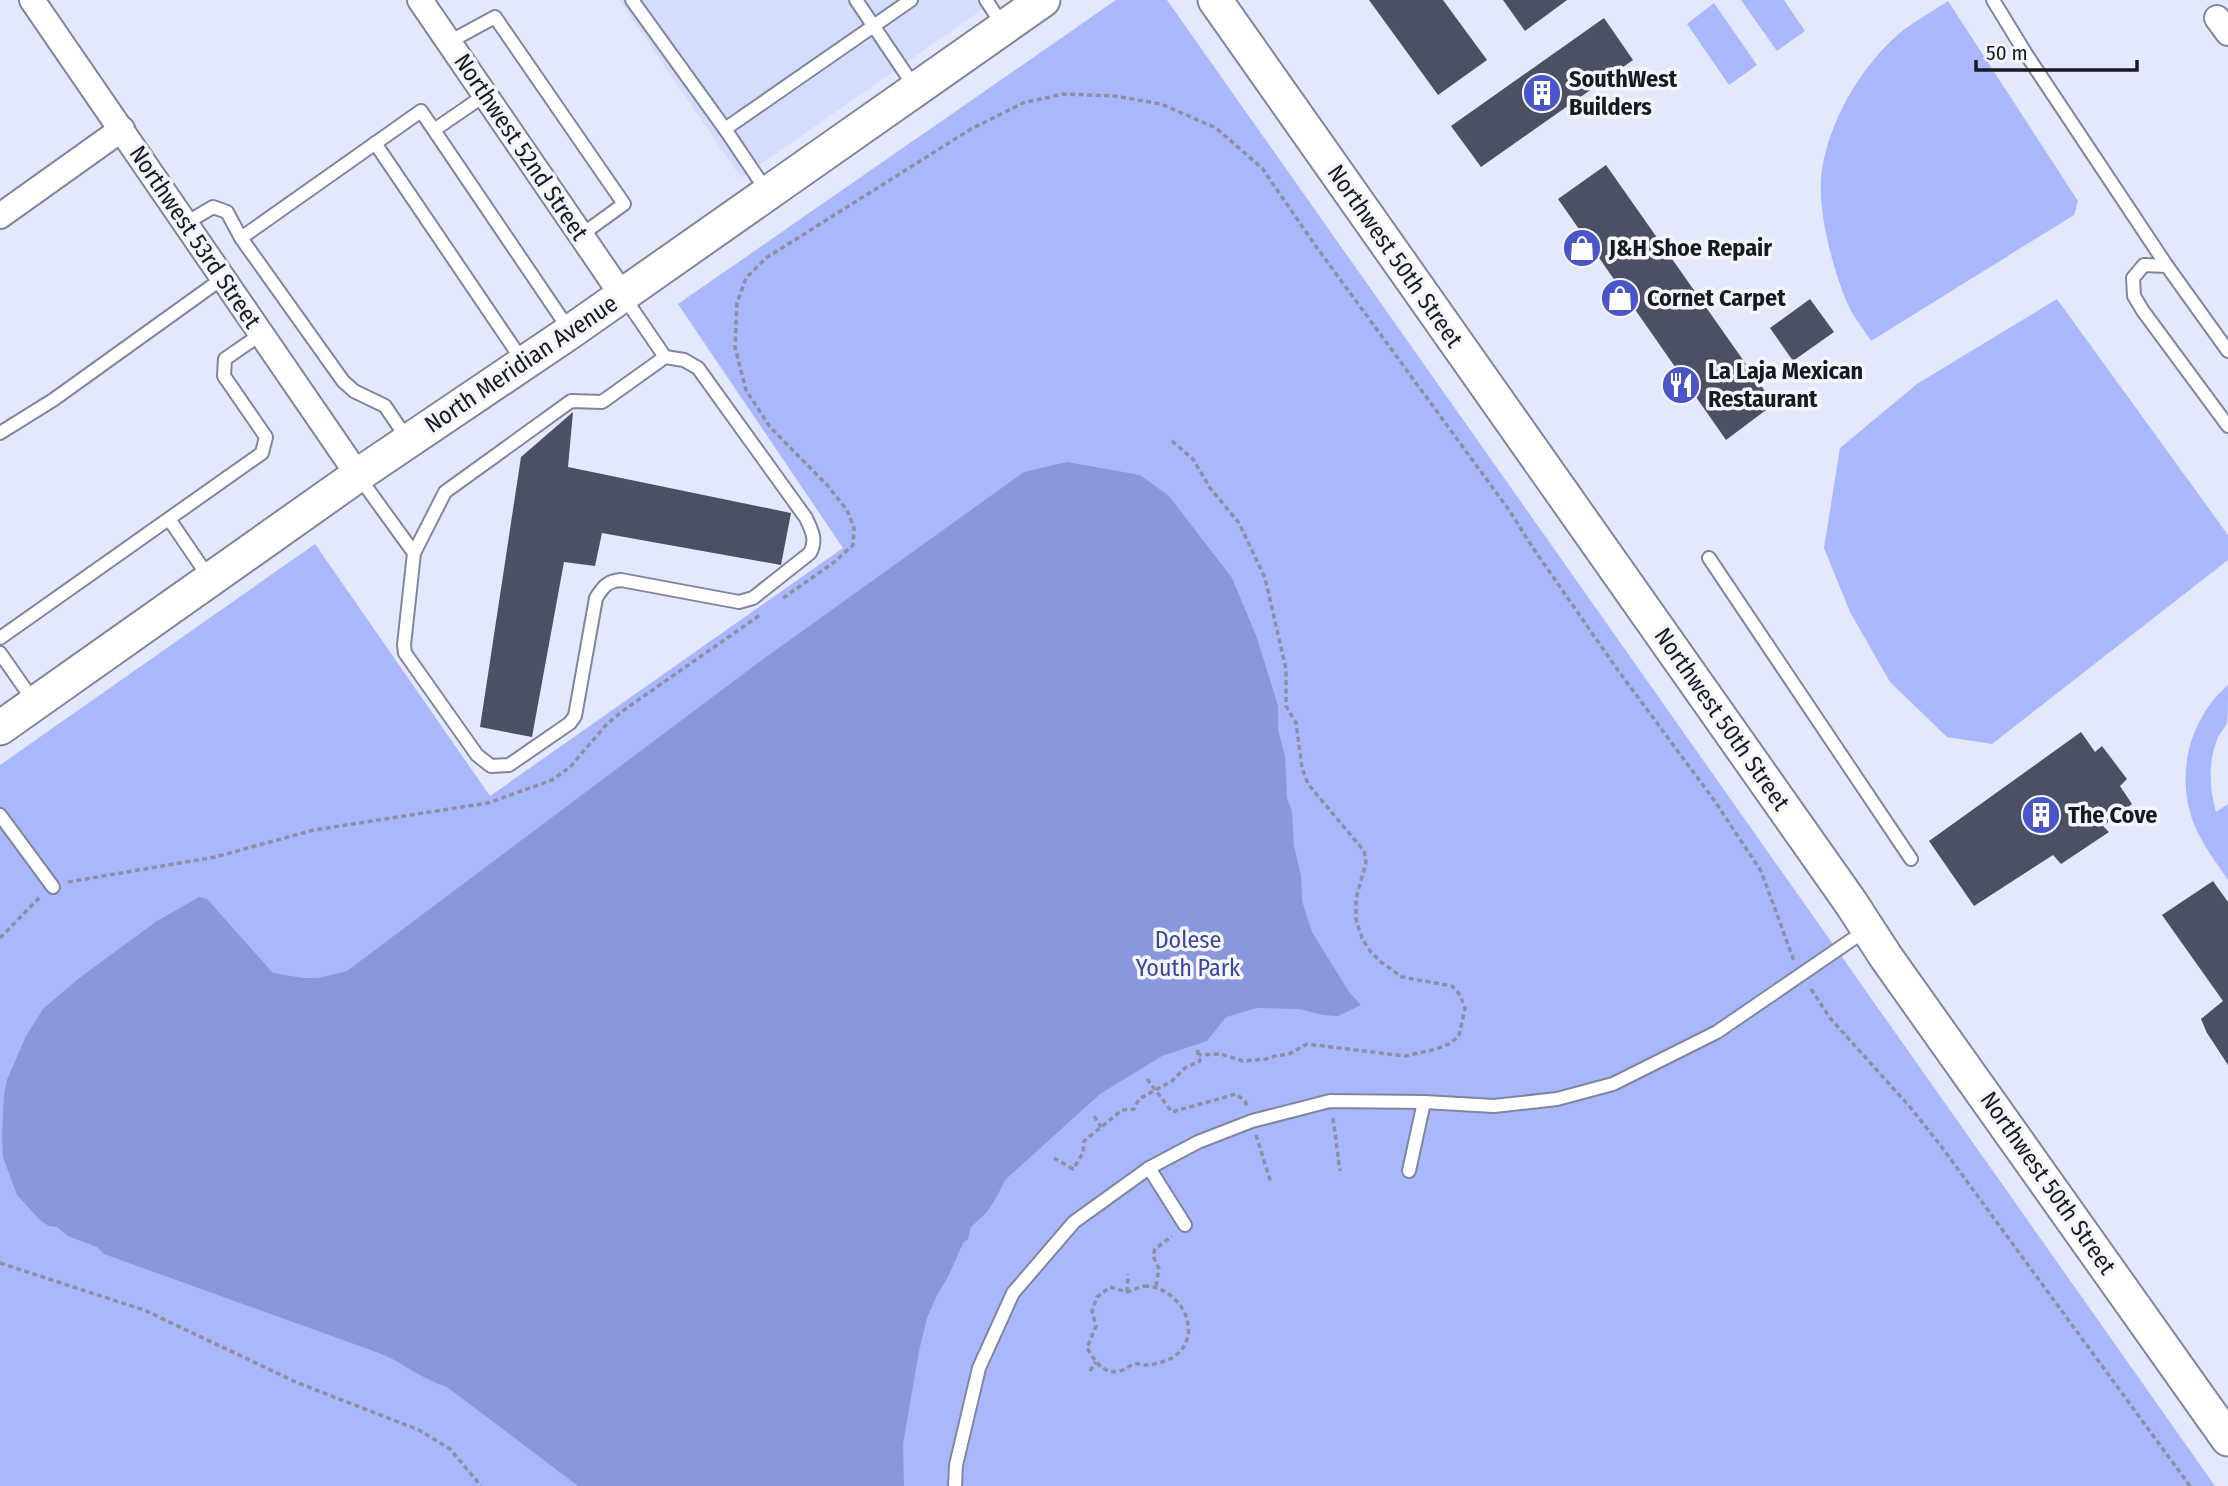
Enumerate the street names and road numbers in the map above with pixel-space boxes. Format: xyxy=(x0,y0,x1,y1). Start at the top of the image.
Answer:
street label: Northwest 52nd Street xyxy=(448,48,594,246)
street label: Northwest 53rd Street xyxy=(123,140,267,334)
street label: Northwest 50th Street xyxy=(1322,159,1469,353)
street label: North Meridian Avenue xyxy=(419,289,623,439)
street label: Northwest 50th Street xyxy=(1649,622,1796,816)
street label: Northwest 50th Street xyxy=(1975,1086,2122,1280)

